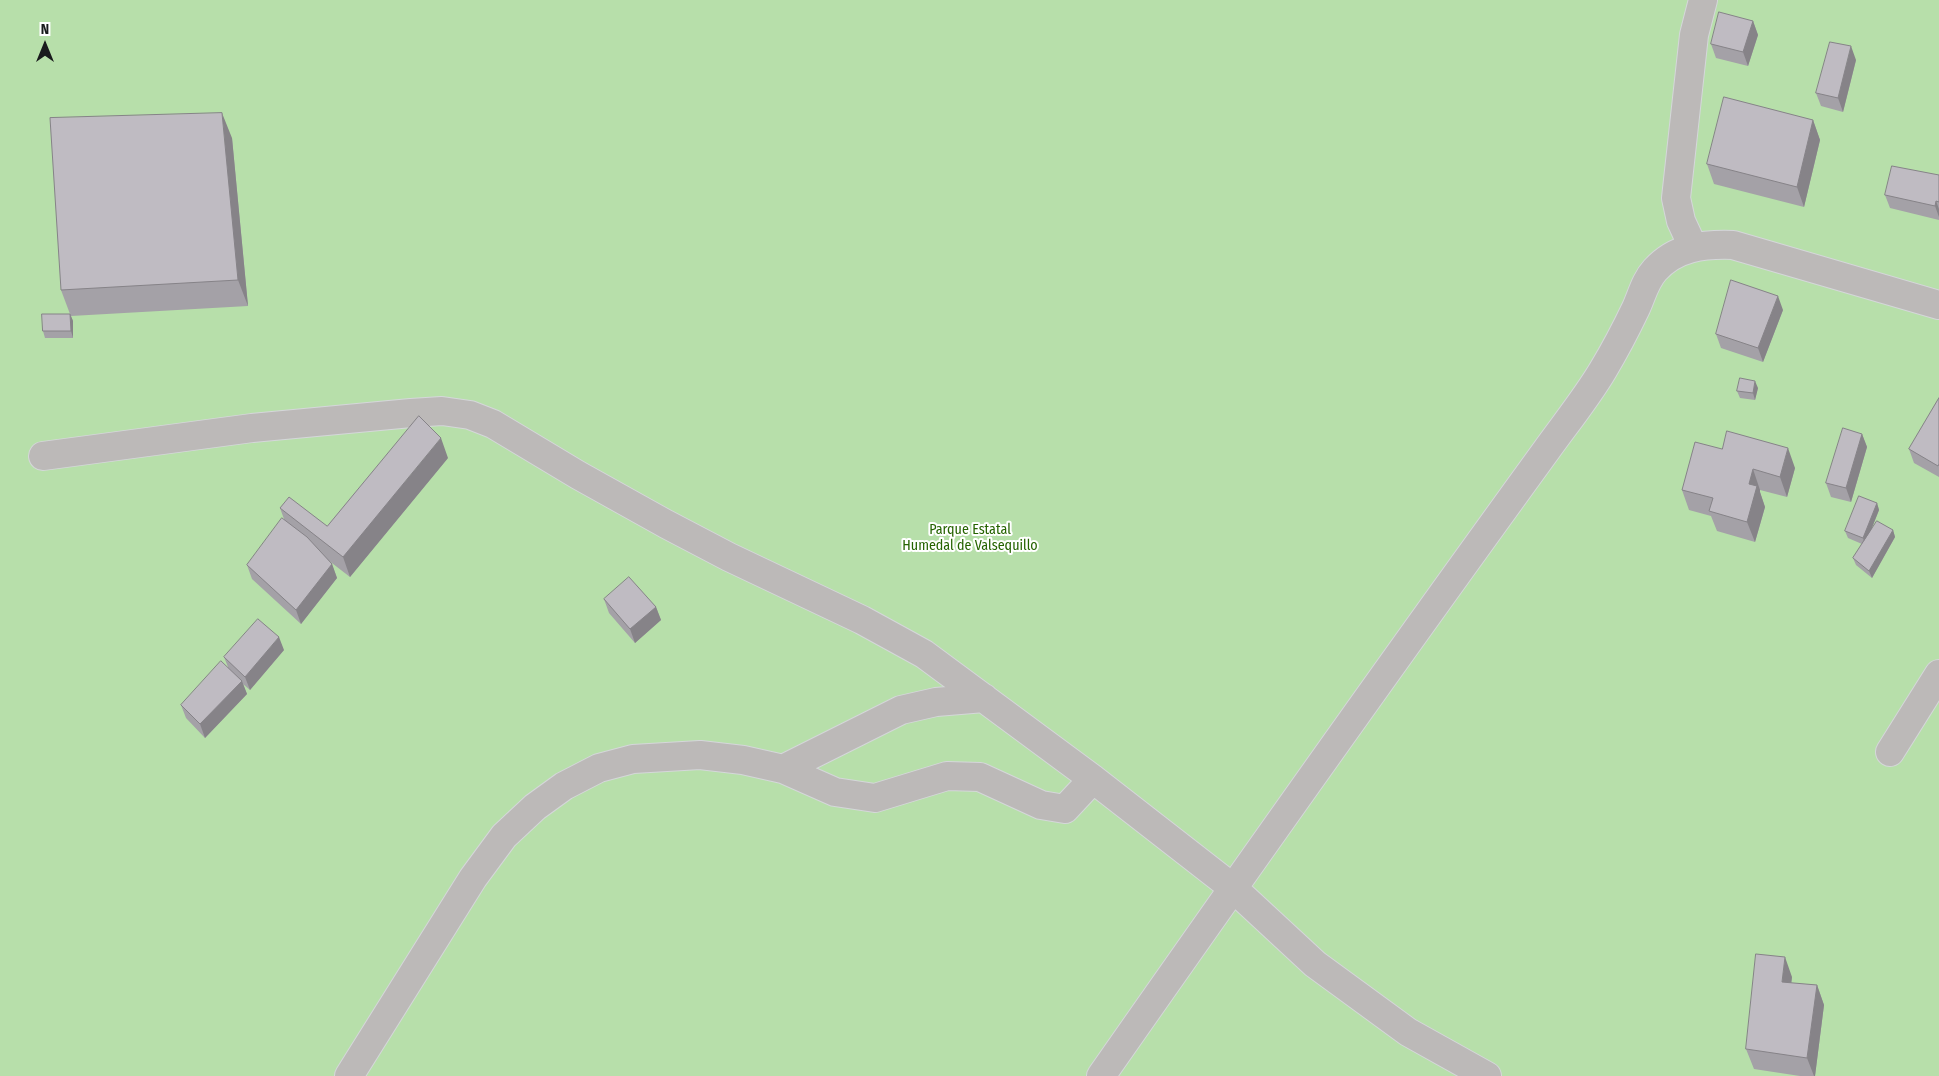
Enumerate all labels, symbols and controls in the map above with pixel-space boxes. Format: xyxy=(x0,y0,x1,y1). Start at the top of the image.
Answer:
north arrow xyxy=(20,20,70,70)
text: N xyxy=(41,21,49,38)
park label: Parque Estatal Humedal de Valsequillo xyxy=(902,522,1038,554)

